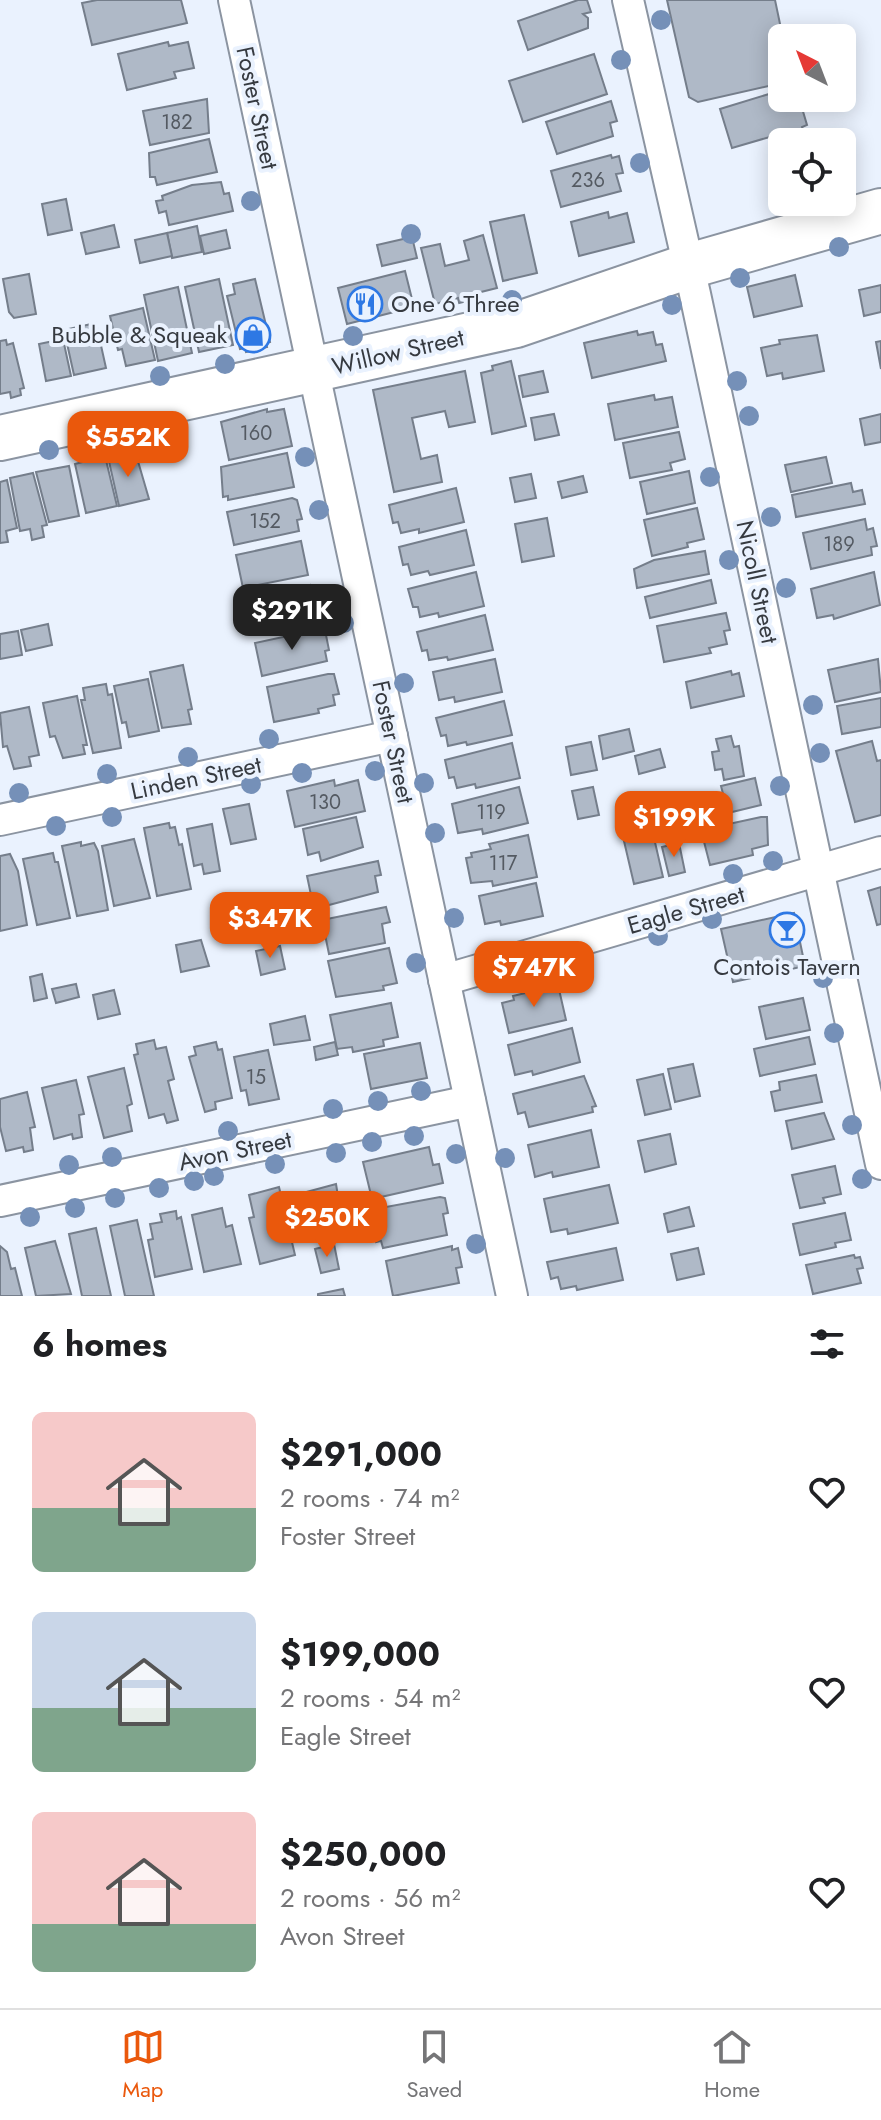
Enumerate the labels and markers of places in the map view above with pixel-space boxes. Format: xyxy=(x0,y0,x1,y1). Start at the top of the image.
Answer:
restaurant icon: One 6 Three xyxy=(346,285,384,323)
place label: One 6 Three xyxy=(391,286,520,321)
shop icon: Bubble & Squeak xyxy=(234,316,272,354)
place label: Bubble & Squeak xyxy=(51,317,227,352)
pin: $552K xyxy=(72,411,184,479)
pin: $291K xyxy=(236,584,348,652)
pin: $199K xyxy=(618,791,730,859)
pin: $347K xyxy=(214,892,326,960)
bar icon: Contois Tavern xyxy=(768,911,806,949)
pin: $747K xyxy=(478,941,590,1009)
place label: Contois Tavern xyxy=(713,949,861,984)
pin: $250K xyxy=(271,1191,383,1259)

